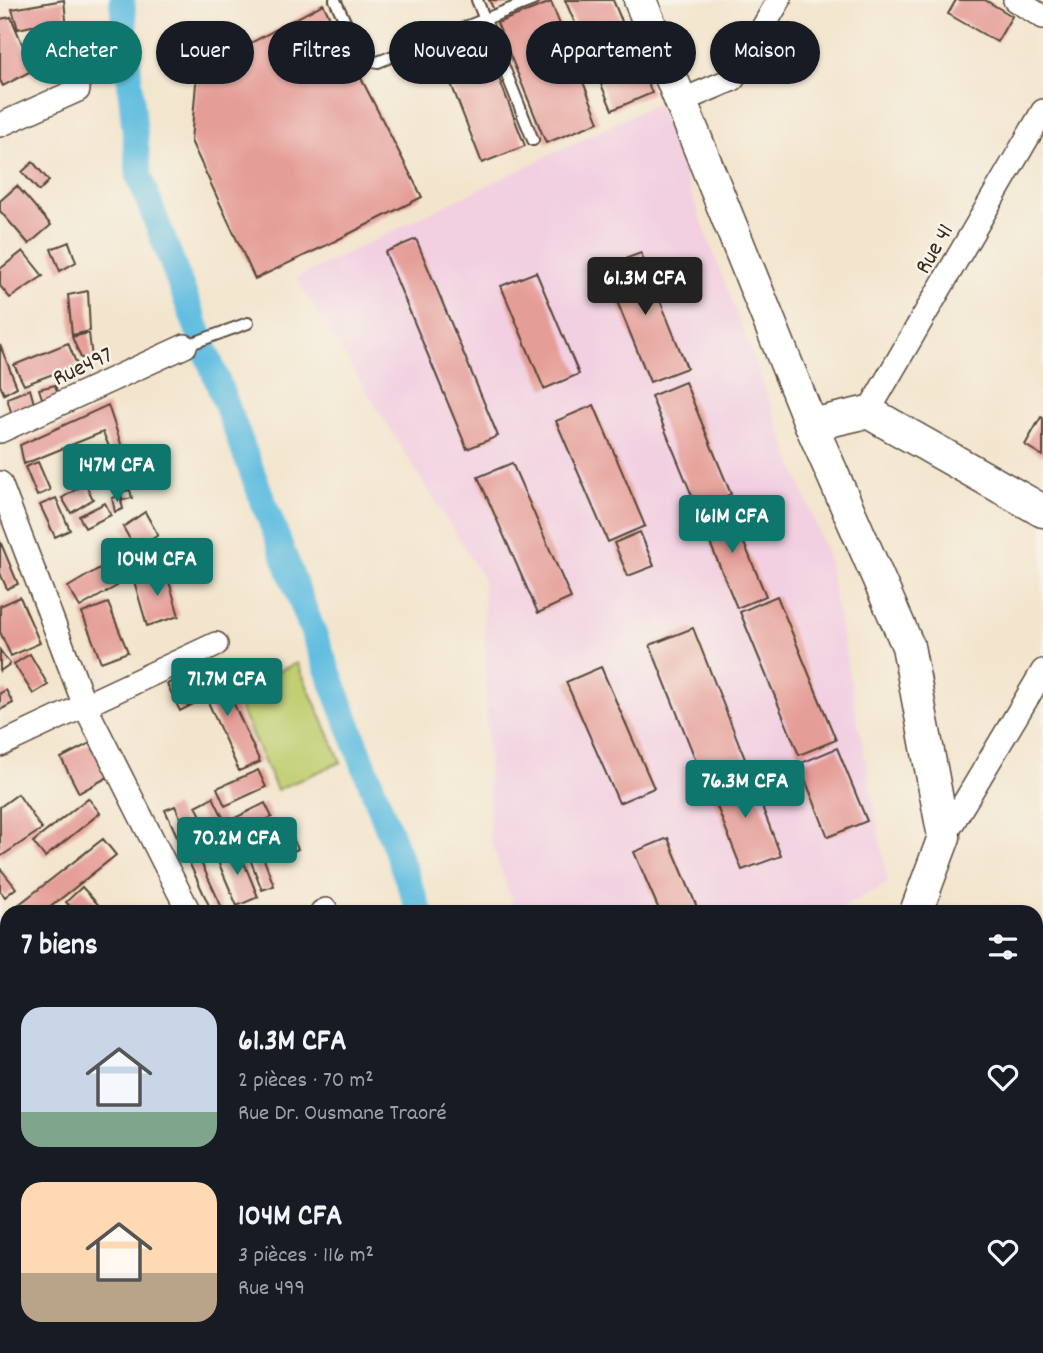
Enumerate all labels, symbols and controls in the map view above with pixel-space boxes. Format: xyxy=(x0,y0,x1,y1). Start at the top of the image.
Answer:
chip: Acheter xyxy=(21,21,142,84)
chip: Louer xyxy=(156,21,254,84)
chip: Filtres xyxy=(268,21,375,84)
chip: Nouveau xyxy=(389,21,512,84)
chip: Appartement xyxy=(526,21,696,84)
chip: Maison xyxy=(710,21,820,84)
street label: Rue 41 xyxy=(908,218,964,281)
pin: 61.3M CFA xyxy=(565,258,725,317)
text: 61.3M CFA xyxy=(603,263,687,296)
street label: Rue497 xyxy=(48,339,119,396)
pin: 147M CFA xyxy=(45,444,189,504)
text: 147M CFA xyxy=(79,450,155,483)
pin: 161M CFA xyxy=(660,496,804,555)
text: 161M CFA xyxy=(695,501,769,534)
pin: 104M CFA xyxy=(85,538,229,598)
text: 104M CFA xyxy=(117,544,197,577)
pin: 71.7M CFA xyxy=(147,658,307,718)
text: 71.7M CFA xyxy=(187,664,267,697)
pin: 76.3M CFA xyxy=(665,760,825,820)
text: 76.3M CFA xyxy=(701,766,789,799)
pin: 70.2M CFA xyxy=(157,818,317,877)
text: 70.2M CFA xyxy=(193,823,281,856)
text: 7 biens xyxy=(21,926,98,969)
icon: filters xyxy=(984,928,1022,966)
text: 61.3M CFA xyxy=(238,1022,347,1065)
icon: home xyxy=(77,1035,161,1119)
icon: heart xyxy=(984,1058,1022,1096)
text: 2 pièces · 70 m² xyxy=(238,1065,374,1098)
text: Rue Dr. Ousmane Traoré xyxy=(238,1098,447,1131)
text: 104M CFA xyxy=(238,1197,342,1240)
icon: home xyxy=(77,1210,161,1294)
icon: heart xyxy=(984,1233,1022,1271)
text: 3 pièces · 116 m² xyxy=(238,1240,374,1273)
text: Rue 499 xyxy=(238,1273,305,1306)

